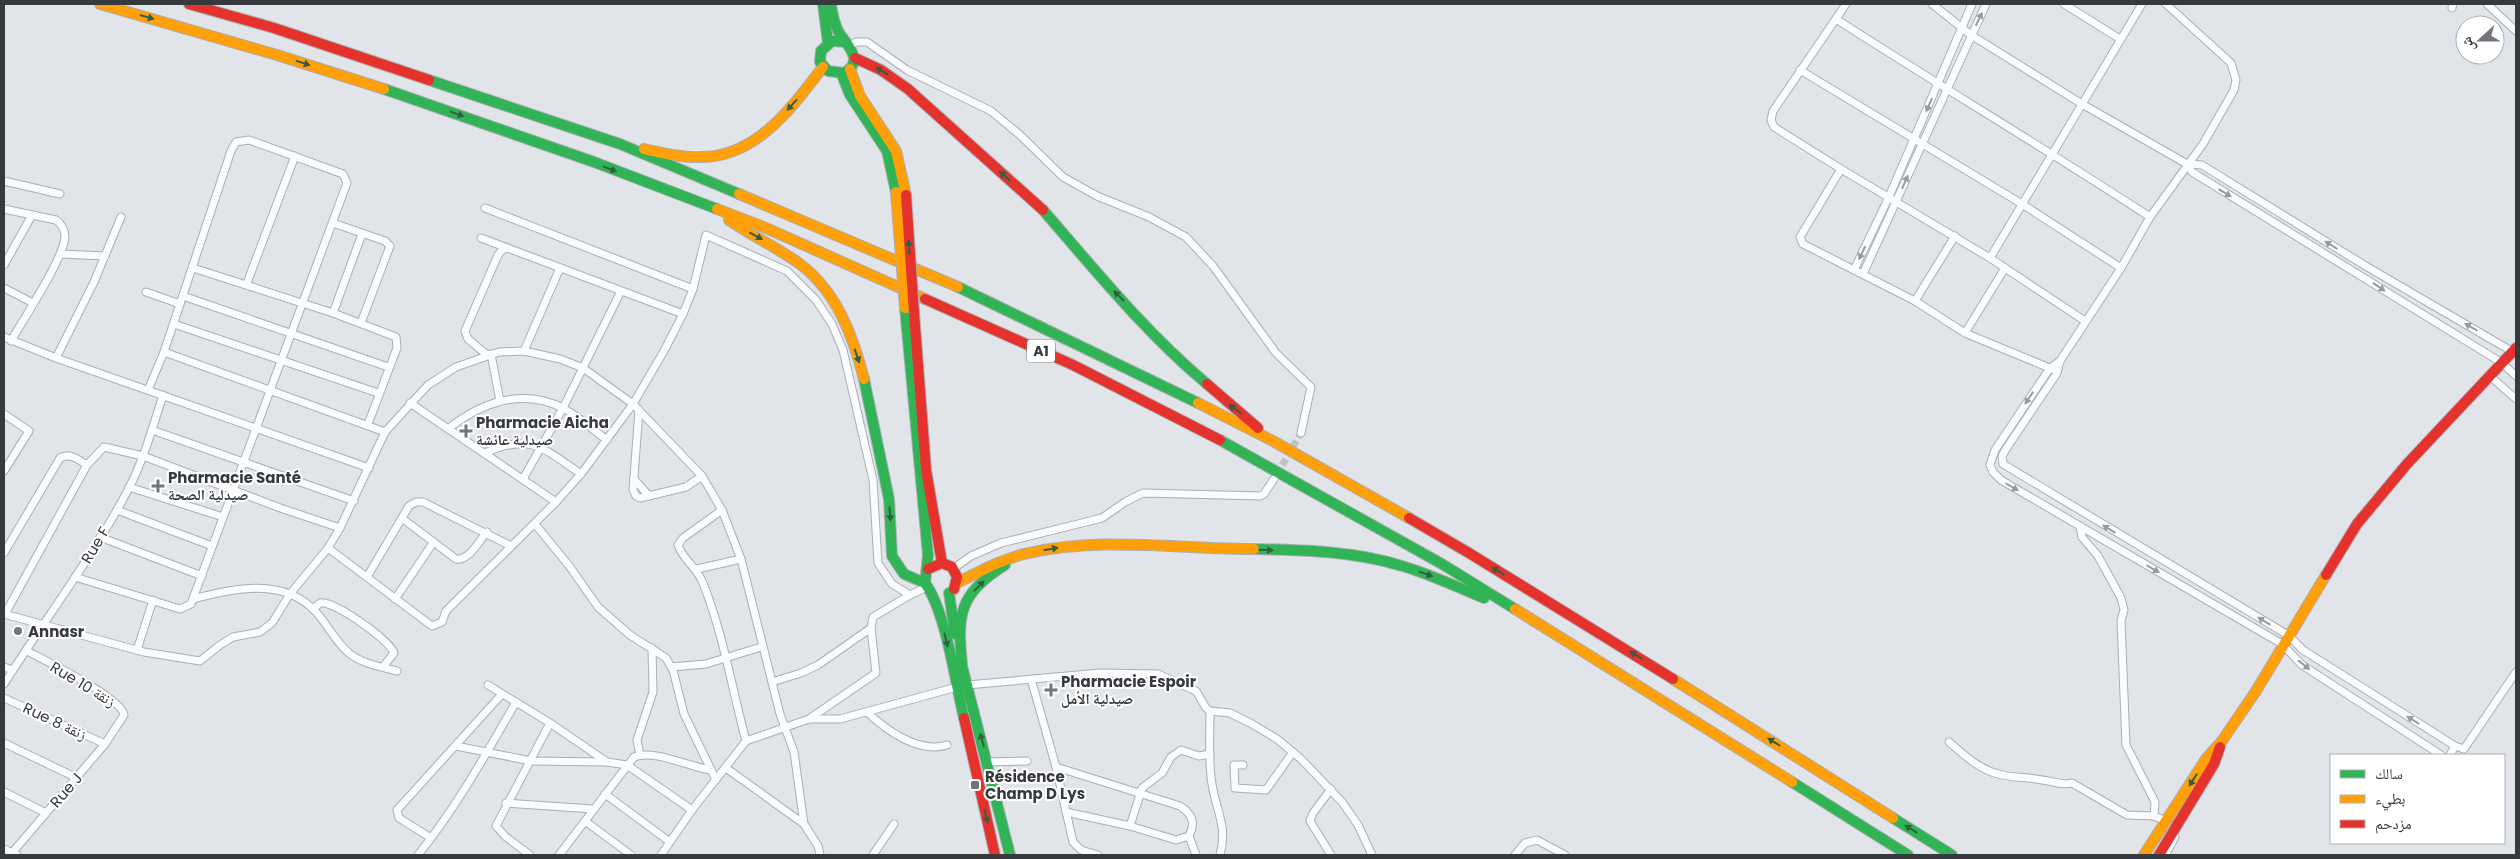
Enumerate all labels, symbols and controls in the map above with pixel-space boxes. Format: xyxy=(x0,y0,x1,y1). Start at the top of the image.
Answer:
one-way arrow xyxy=(1975,12,1983,26)
one-way arrow xyxy=(140,13,155,21)
north arrow xyxy=(2455,15,2505,65)
text: ش xyxy=(2456,34,2480,55)
one-way arrow xyxy=(296,59,311,67)
one-way arrow xyxy=(875,66,888,76)
one-way arrow xyxy=(1925,98,1933,112)
one-way arrow xyxy=(786,99,798,111)
one-way arrow xyxy=(450,110,465,118)
one-way arrow xyxy=(603,165,617,173)
one-way arrow xyxy=(1000,170,1012,182)
one-way arrow xyxy=(1902,175,1910,189)
one-way arrow xyxy=(2219,188,2232,197)
one-way arrow xyxy=(749,231,762,240)
one-way arrow xyxy=(905,239,913,255)
one-way arrow xyxy=(2324,240,2337,249)
one-way arrow xyxy=(1858,246,1866,260)
one-way arrow xyxy=(2372,282,2385,292)
one-way arrow xyxy=(1113,291,1125,303)
one-way arrow xyxy=(2464,323,2477,332)
road number: A1 xyxy=(1027,340,1055,362)
one-way arrow xyxy=(854,348,861,363)
one-way arrow xyxy=(2024,391,2034,405)
one-way arrow xyxy=(1228,404,1242,414)
place label: Pharmacie Aicha صيدلية عائشة xyxy=(476,412,609,450)
marker: Pharmacie Aicha صيدلية عائشة xyxy=(460,425,472,437)
place label: Pharmacie Santé صيدلية الصحة xyxy=(168,467,301,505)
marker: Pharmacie Santé صيدلية الصحة xyxy=(152,480,164,492)
one-way arrow xyxy=(2006,483,2019,492)
one-way arrow xyxy=(886,507,894,523)
street label: Rue F xyxy=(76,522,114,567)
one-way arrow xyxy=(2103,525,2116,534)
one-way arrow xyxy=(1043,544,1059,552)
one-way arrow xyxy=(1259,546,1275,554)
one-way arrow xyxy=(2145,565,2160,573)
one-way arrow xyxy=(1491,566,1504,575)
one-way arrow xyxy=(1419,570,1434,578)
one-way arrow xyxy=(973,580,985,592)
one-way arrow xyxy=(2257,616,2271,625)
place label: Annasr xyxy=(28,621,85,642)
marker: Annasr xyxy=(12,625,24,637)
one-way arrow xyxy=(942,633,950,648)
one-way arrow xyxy=(1630,651,1643,660)
street label: Rue 10 زنقة xyxy=(46,656,120,712)
one-way arrow xyxy=(2297,660,2310,671)
place label: Pharmacie Espoir صيدلية الأمل xyxy=(1061,671,1197,709)
marker: Pharmacie Espoir صيدلية الأمل xyxy=(1045,684,1057,696)
street label: Rue 8 زنقة xyxy=(20,697,90,745)
one-way arrow xyxy=(2407,716,2420,725)
one-way arrow xyxy=(977,732,985,747)
one-way arrow xyxy=(1767,737,1780,747)
legend xyxy=(2330,754,2505,844)
text: سالك xyxy=(2375,763,2403,784)
place label: Résidence Champ D Lys xyxy=(985,766,1085,804)
street label: Rue J xyxy=(45,768,87,812)
one-way arrow xyxy=(2188,773,2198,786)
marker: Résidence Champ D Lys xyxy=(969,779,981,791)
text: بطيء xyxy=(2375,788,2405,811)
one-way arrow xyxy=(982,808,990,824)
text: مزدحم xyxy=(2375,813,2412,834)
one-way arrow xyxy=(1904,824,1918,834)

